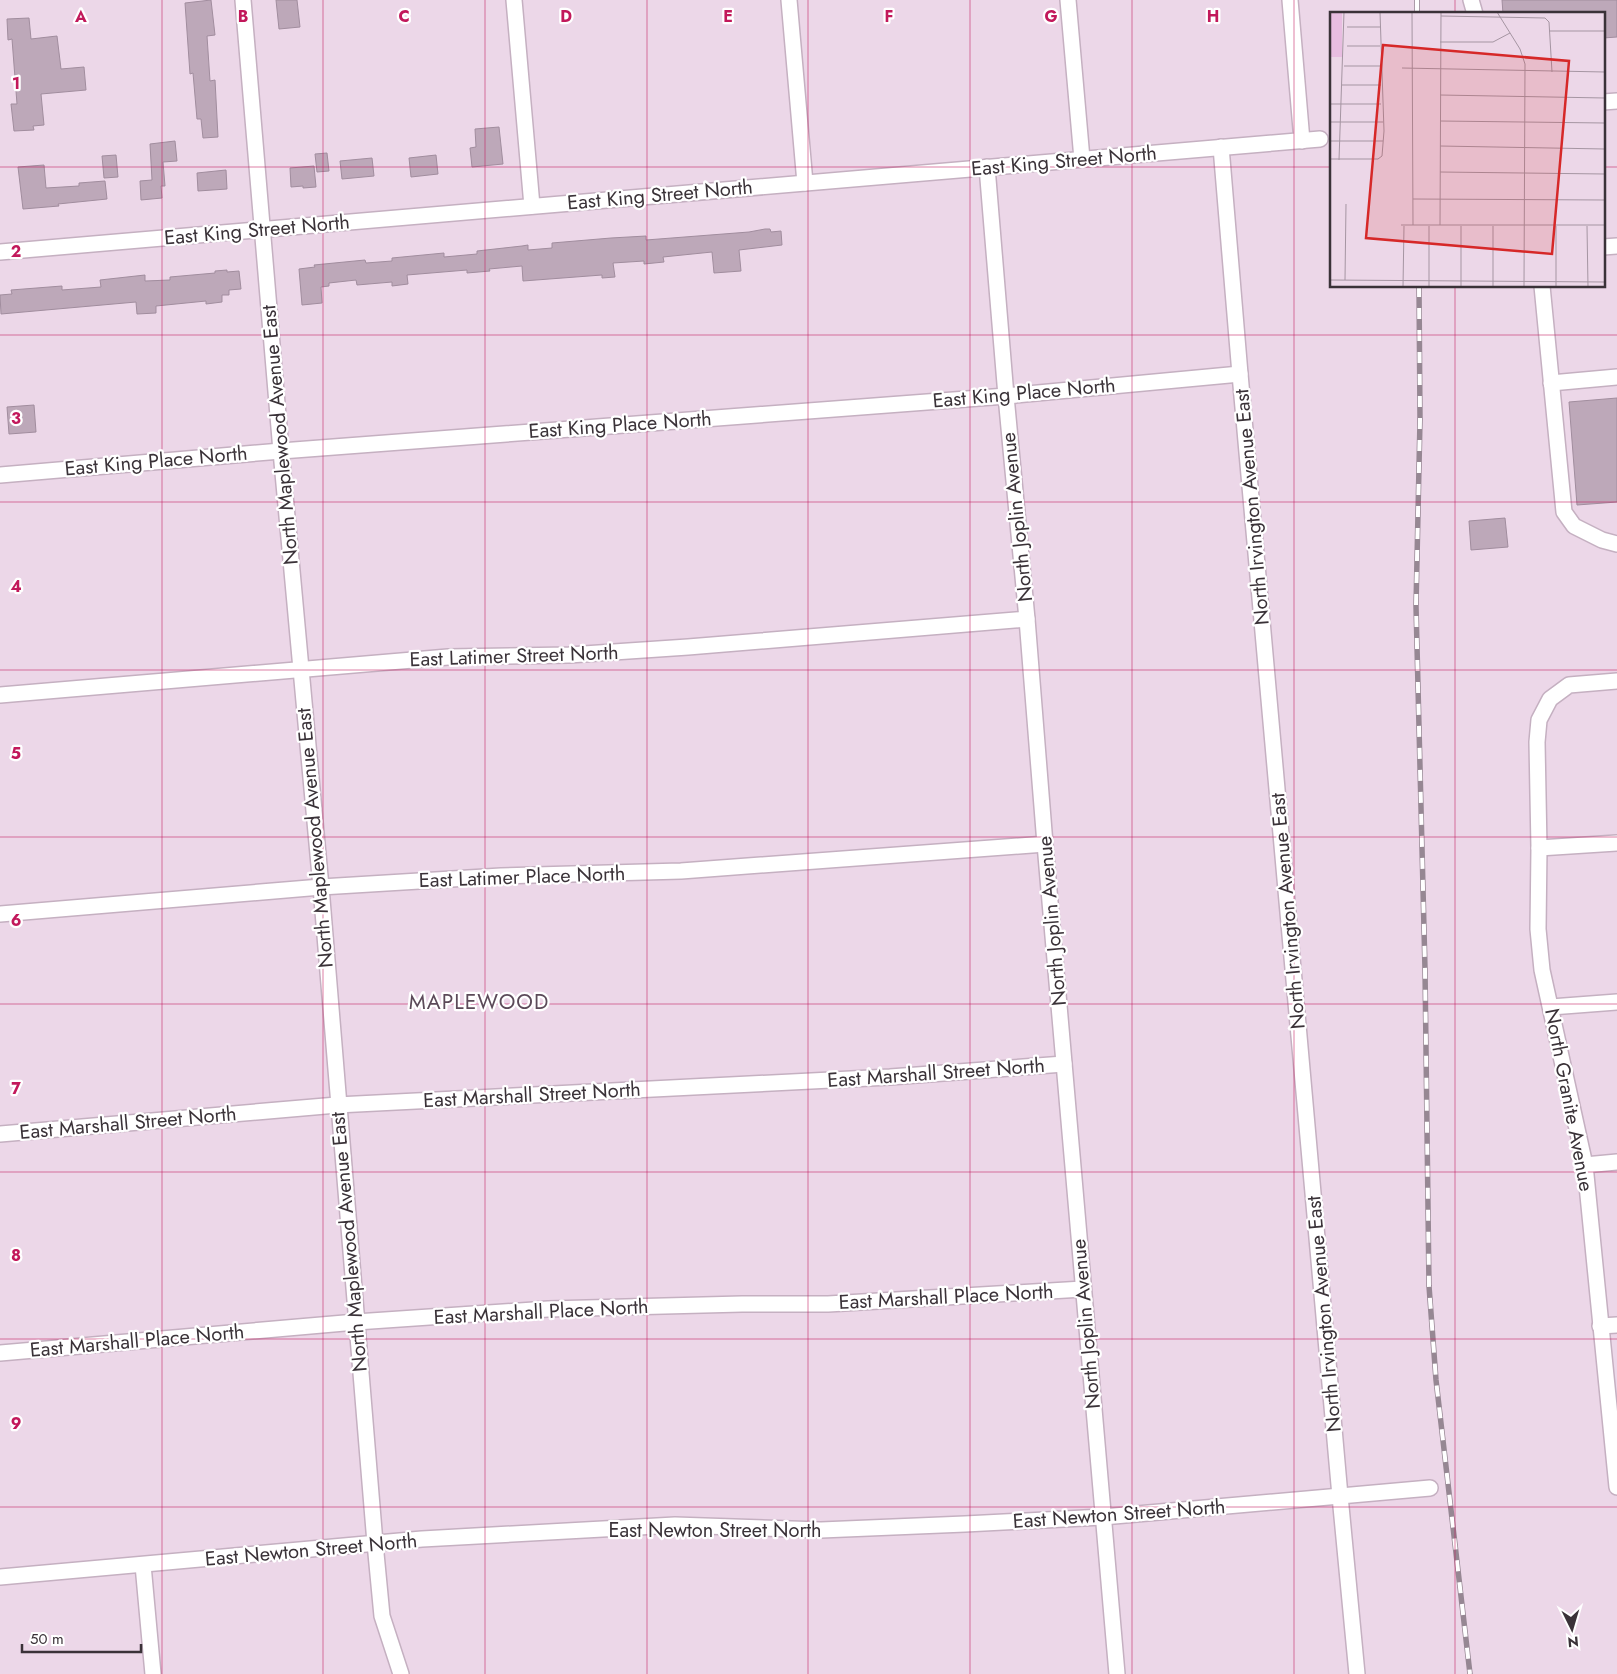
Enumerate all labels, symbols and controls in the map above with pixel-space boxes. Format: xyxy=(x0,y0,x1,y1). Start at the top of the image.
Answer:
text: A xyxy=(74,5,87,28)
text: B xyxy=(238,5,248,28)
text: C xyxy=(398,5,410,28)
text: D xyxy=(560,5,572,28)
text: E xyxy=(723,5,733,28)
text: F xyxy=(885,5,893,28)
text: G xyxy=(1044,5,1058,28)
text: H xyxy=(1207,5,1219,28)
inset map xyxy=(1330,12,1604,288)
text: 1 xyxy=(12,72,20,95)
street label: East King Street North xyxy=(970,138,1158,184)
street label: East King Street North xyxy=(566,172,754,218)
street label: East King Street North xyxy=(163,207,351,253)
text: 2 xyxy=(11,240,21,263)
street label: North Maplewood Avenue East xyxy=(254,304,306,566)
street label: East King Place North xyxy=(931,371,1117,415)
street label: North Irvington Avenue East xyxy=(1227,388,1277,626)
street label: East King Place North xyxy=(527,404,713,446)
text: 3 xyxy=(11,407,21,430)
street label: North Joplin Avenue xyxy=(994,431,1040,603)
street label: East King Place North xyxy=(63,439,249,483)
text: 4 xyxy=(10,575,22,598)
street label: East Latimer Street North xyxy=(409,638,619,674)
street label: North Maplewood Avenue East xyxy=(289,707,341,969)
text: 5 xyxy=(11,742,21,765)
street label: North Irvington Avenue East xyxy=(1263,792,1313,1030)
street label: North Joplin Avenue xyxy=(1030,835,1074,1007)
street label: East Latimer Place North xyxy=(418,859,626,895)
text: 6 xyxy=(11,909,21,932)
district label: MAPLEWOOD xyxy=(409,987,549,1017)
street label: North Granite Avenue xyxy=(1537,1006,1601,1194)
street label: East Marshall Street North xyxy=(826,1051,1046,1095)
street label: East Marshall Street North xyxy=(422,1075,642,1115)
text: 7 xyxy=(11,1077,21,1100)
street label: East Marshall Street North xyxy=(18,1099,238,1147)
street label: North Maplewood Avenue East xyxy=(323,1111,375,1373)
street label: North Irvington Avenue East xyxy=(1299,1195,1349,1433)
street label: North Joplin Avenue xyxy=(1064,1238,1108,1410)
text: 8 xyxy=(11,1244,21,1267)
street label: East Marshall Place North xyxy=(838,1277,1054,1317)
street label: East Marshall Place North xyxy=(433,1292,649,1332)
street label: East Marshall Place North xyxy=(29,1317,245,1365)
text: 9 xyxy=(11,1412,21,1435)
street label: East Newton Street North xyxy=(1012,1492,1226,1536)
street label: East Newton Street North xyxy=(608,1516,822,1545)
street label: East Newton Street North xyxy=(204,1526,418,1574)
north arrow xyxy=(1547,1604,1597,1654)
scale bar xyxy=(22,1622,141,1654)
text: 50 m xyxy=(30,1628,64,1650)
text: N xyxy=(1567,1632,1580,1652)

